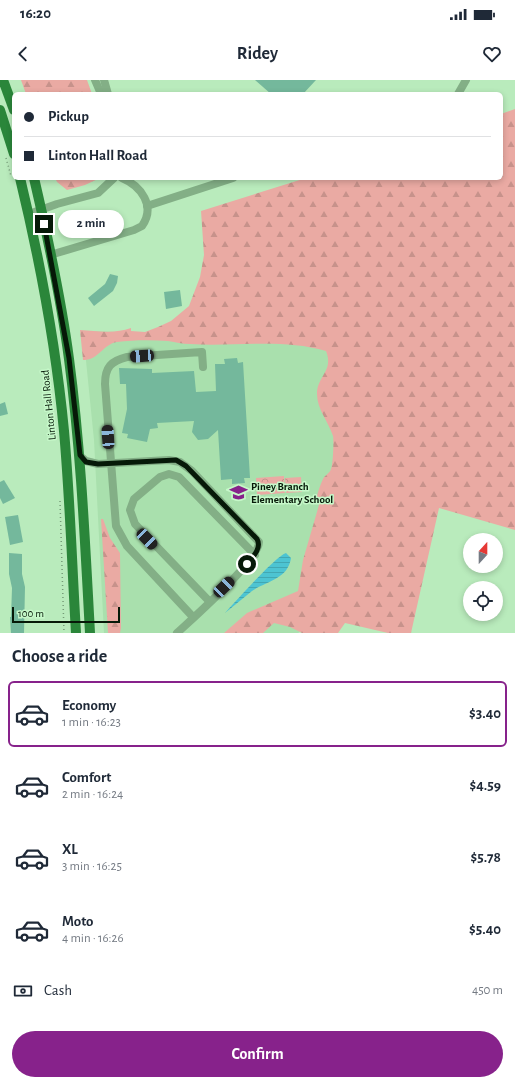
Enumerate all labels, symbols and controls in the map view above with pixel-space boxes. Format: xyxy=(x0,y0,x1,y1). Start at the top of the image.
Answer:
text: 16:20 xyxy=(20,6,51,21)
icon: back xyxy=(12,43,34,65)
icon: heart xyxy=(481,43,503,65)
text: Ridey xyxy=(237,45,278,63)
text: Pickup xyxy=(48,109,89,124)
text: Linton Hall Road xyxy=(48,148,147,163)
callout: 2 min xyxy=(58,210,124,238)
route end xyxy=(35,215,53,233)
text: 2 min xyxy=(77,217,105,230)
car xyxy=(130,349,154,363)
street label: Linton Hall Road xyxy=(39,369,58,441)
car xyxy=(101,425,115,449)
place label: Piney Branch Elementary School xyxy=(251,481,333,505)
school or university icon: Piney Branch Elementary School xyxy=(228,482,248,502)
car xyxy=(134,526,160,552)
north arrow xyxy=(463,533,503,573)
map controls xyxy=(463,533,503,621)
route start xyxy=(238,555,256,573)
car xyxy=(211,574,237,600)
button: locate xyxy=(463,581,503,621)
scale bar xyxy=(12,605,120,624)
text: 100 m xyxy=(18,608,44,619)
text: Choose a ride xyxy=(12,648,107,666)
icon: car xyxy=(14,696,50,732)
text: Economy xyxy=(62,698,116,713)
text: $3.40 xyxy=(469,706,501,721)
text: 1 min · 16:23 xyxy=(62,716,121,729)
icon: car xyxy=(14,768,50,804)
text: Comfort xyxy=(62,770,111,785)
text: $4.59 xyxy=(470,778,501,793)
text: 2 min · 16:24 xyxy=(62,788,123,801)
icon: car xyxy=(14,840,50,876)
text: XL xyxy=(62,842,78,857)
text: $5.78 xyxy=(470,850,501,865)
text: 3 min · 16:25 xyxy=(62,860,122,873)
icon: car xyxy=(14,912,50,948)
text: Moto xyxy=(62,914,94,929)
text: $5.40 xyxy=(469,922,501,937)
text: 4 min · 16:26 xyxy=(62,932,124,945)
icon: cash xyxy=(12,980,34,1002)
text: Cash xyxy=(44,983,72,998)
text: 450 m xyxy=(472,984,503,997)
button: Confirm xyxy=(12,1031,503,1077)

